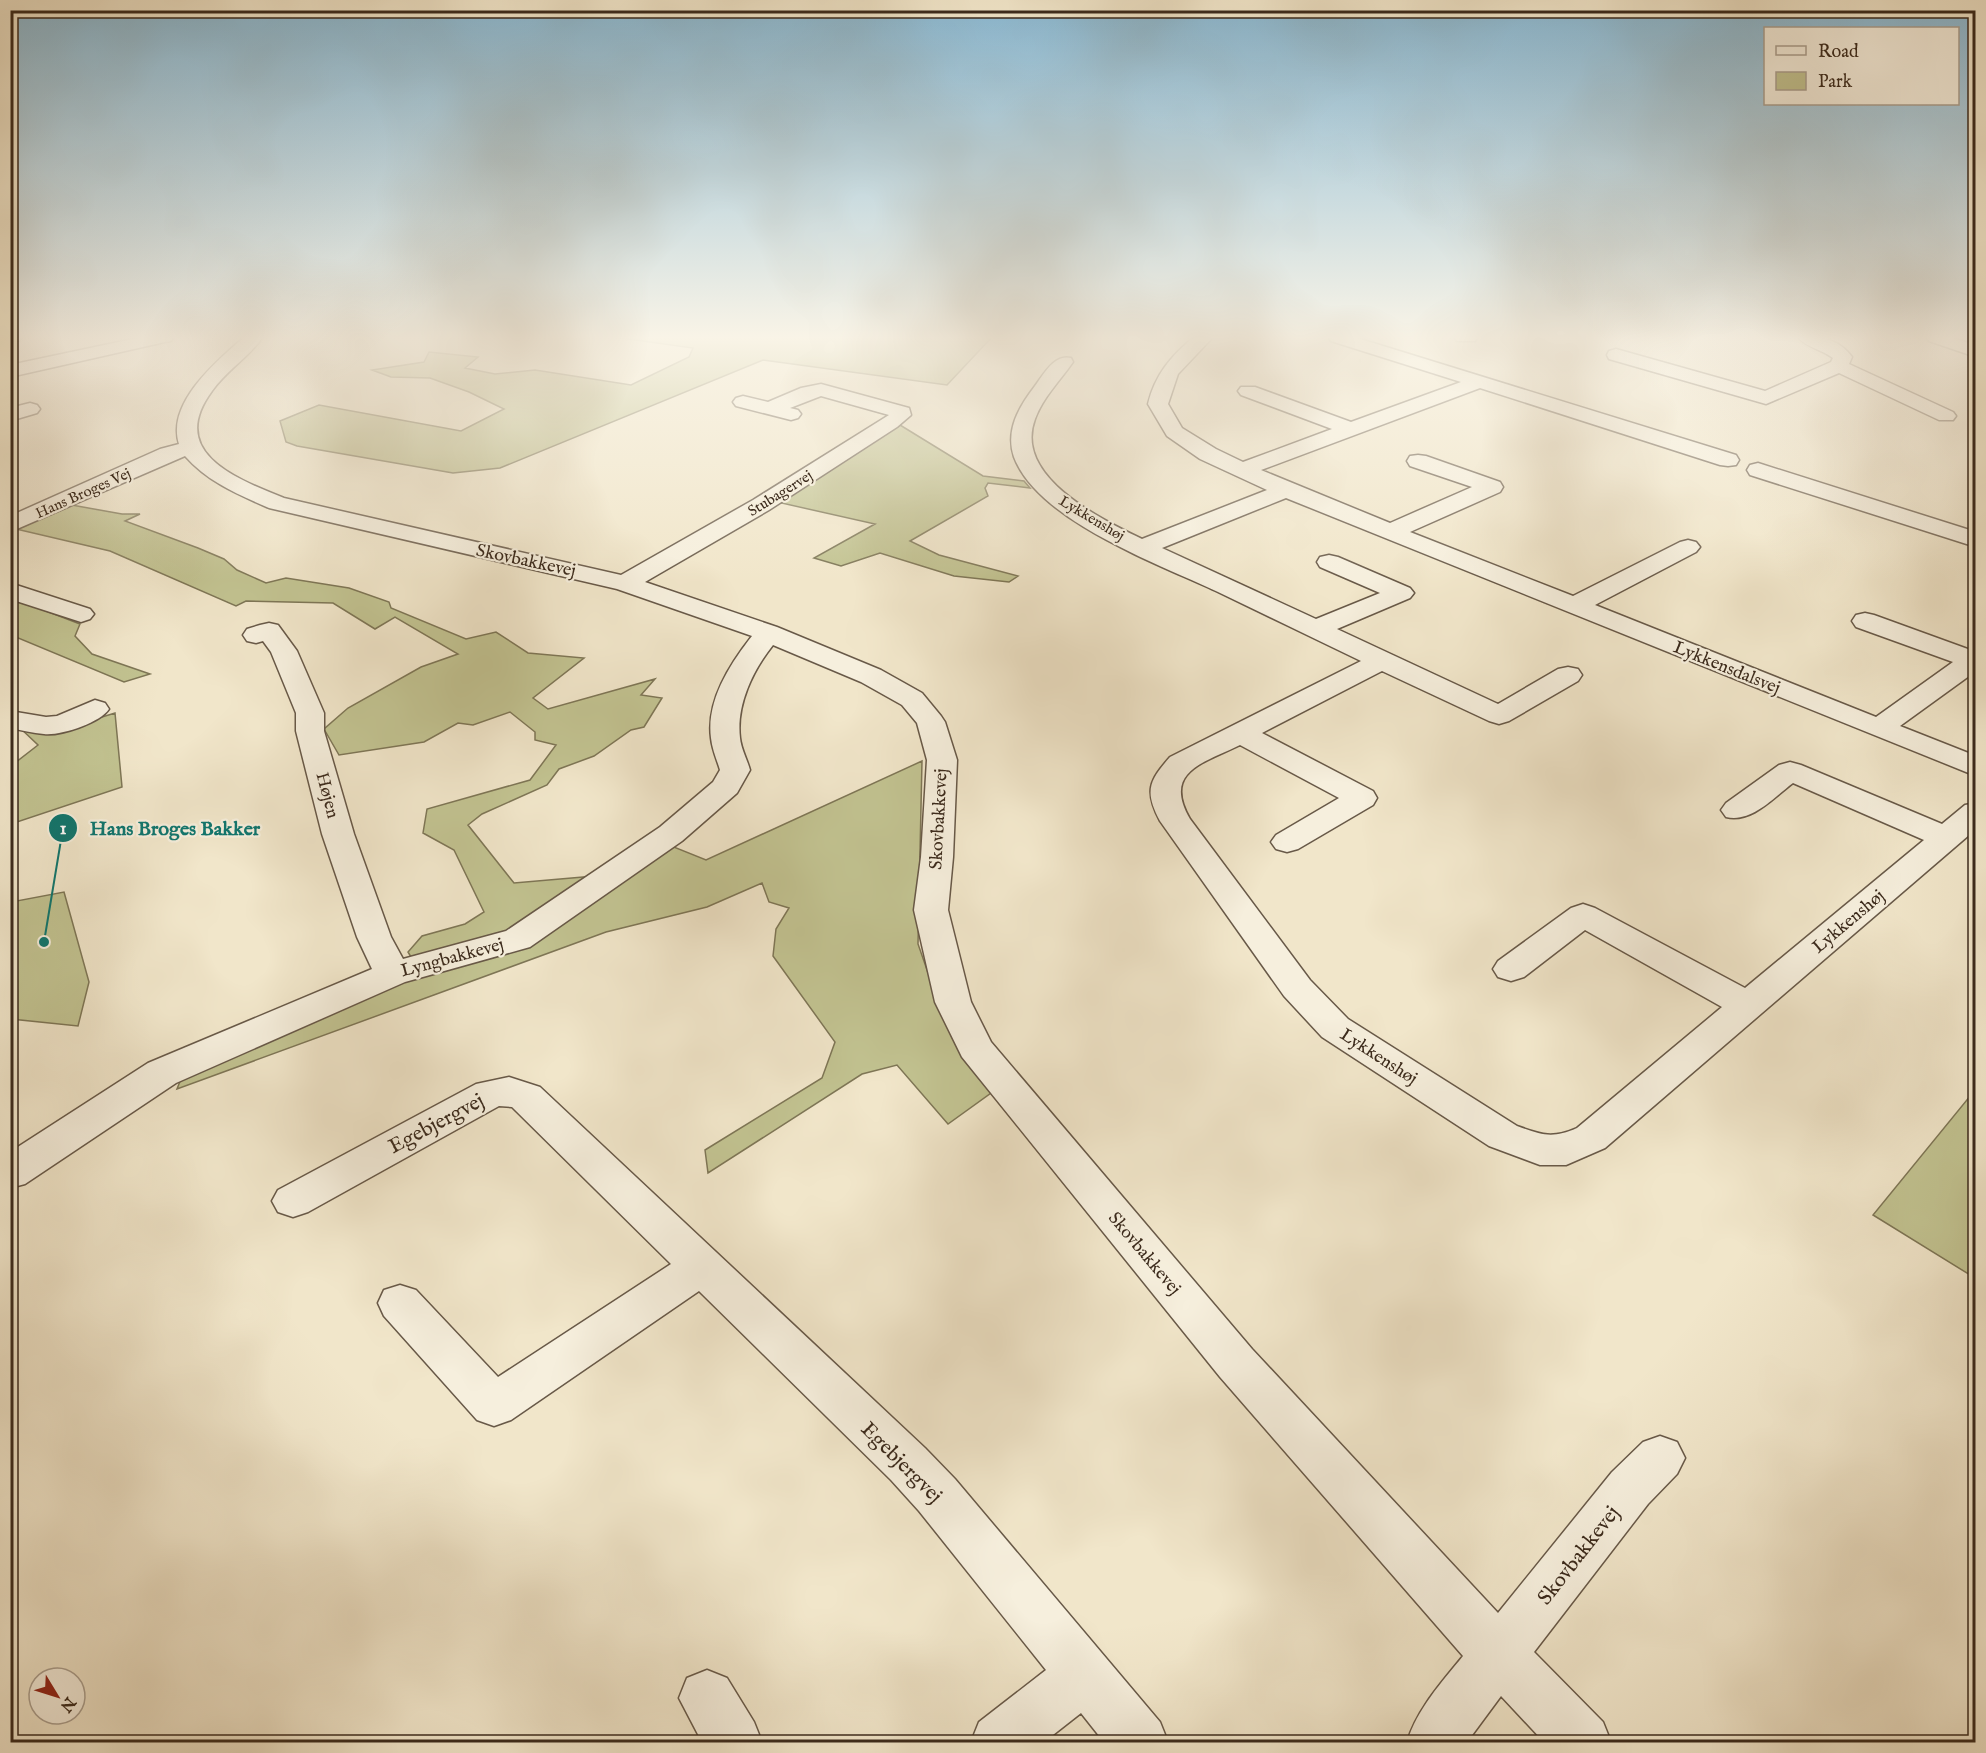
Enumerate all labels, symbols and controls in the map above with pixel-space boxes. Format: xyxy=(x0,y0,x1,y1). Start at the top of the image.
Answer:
legend xyxy=(1764,27,1959,105)
text: Road xyxy=(1818,41,1859,64)
text: Park xyxy=(1818,71,1853,94)
street label: Hans Broges Vej xyxy=(33,464,134,523)
street label: Stubagervej xyxy=(744,466,816,521)
street label: Lykkenshøj xyxy=(1055,491,1128,545)
street label: Skovbakkevej xyxy=(474,540,578,583)
street label: Lykkensdalsvej xyxy=(1670,636,1783,700)
street label: Skovbakkevej xyxy=(925,768,954,870)
street label: Højen xyxy=(309,770,344,821)
callout: Hans Broges Bakker xyxy=(48,809,272,847)
text: Hans Broges Bakker xyxy=(90,817,261,842)
text: 1 xyxy=(60,818,67,841)
street label: Lykkenshøj xyxy=(1808,885,1890,959)
street label: Lyngbakkevej xyxy=(398,934,507,983)
street label: Lykkenshøj xyxy=(1335,1024,1421,1091)
street label: Egebjergvej xyxy=(384,1088,489,1161)
street label: Skovbakkevej xyxy=(1102,1208,1185,1300)
street label: Egebjergvej xyxy=(854,1417,947,1510)
street label: Skovbakkevej xyxy=(1532,1501,1626,1611)
north arrow xyxy=(27,1666,87,1726)
text: N xyxy=(55,1692,80,1716)

